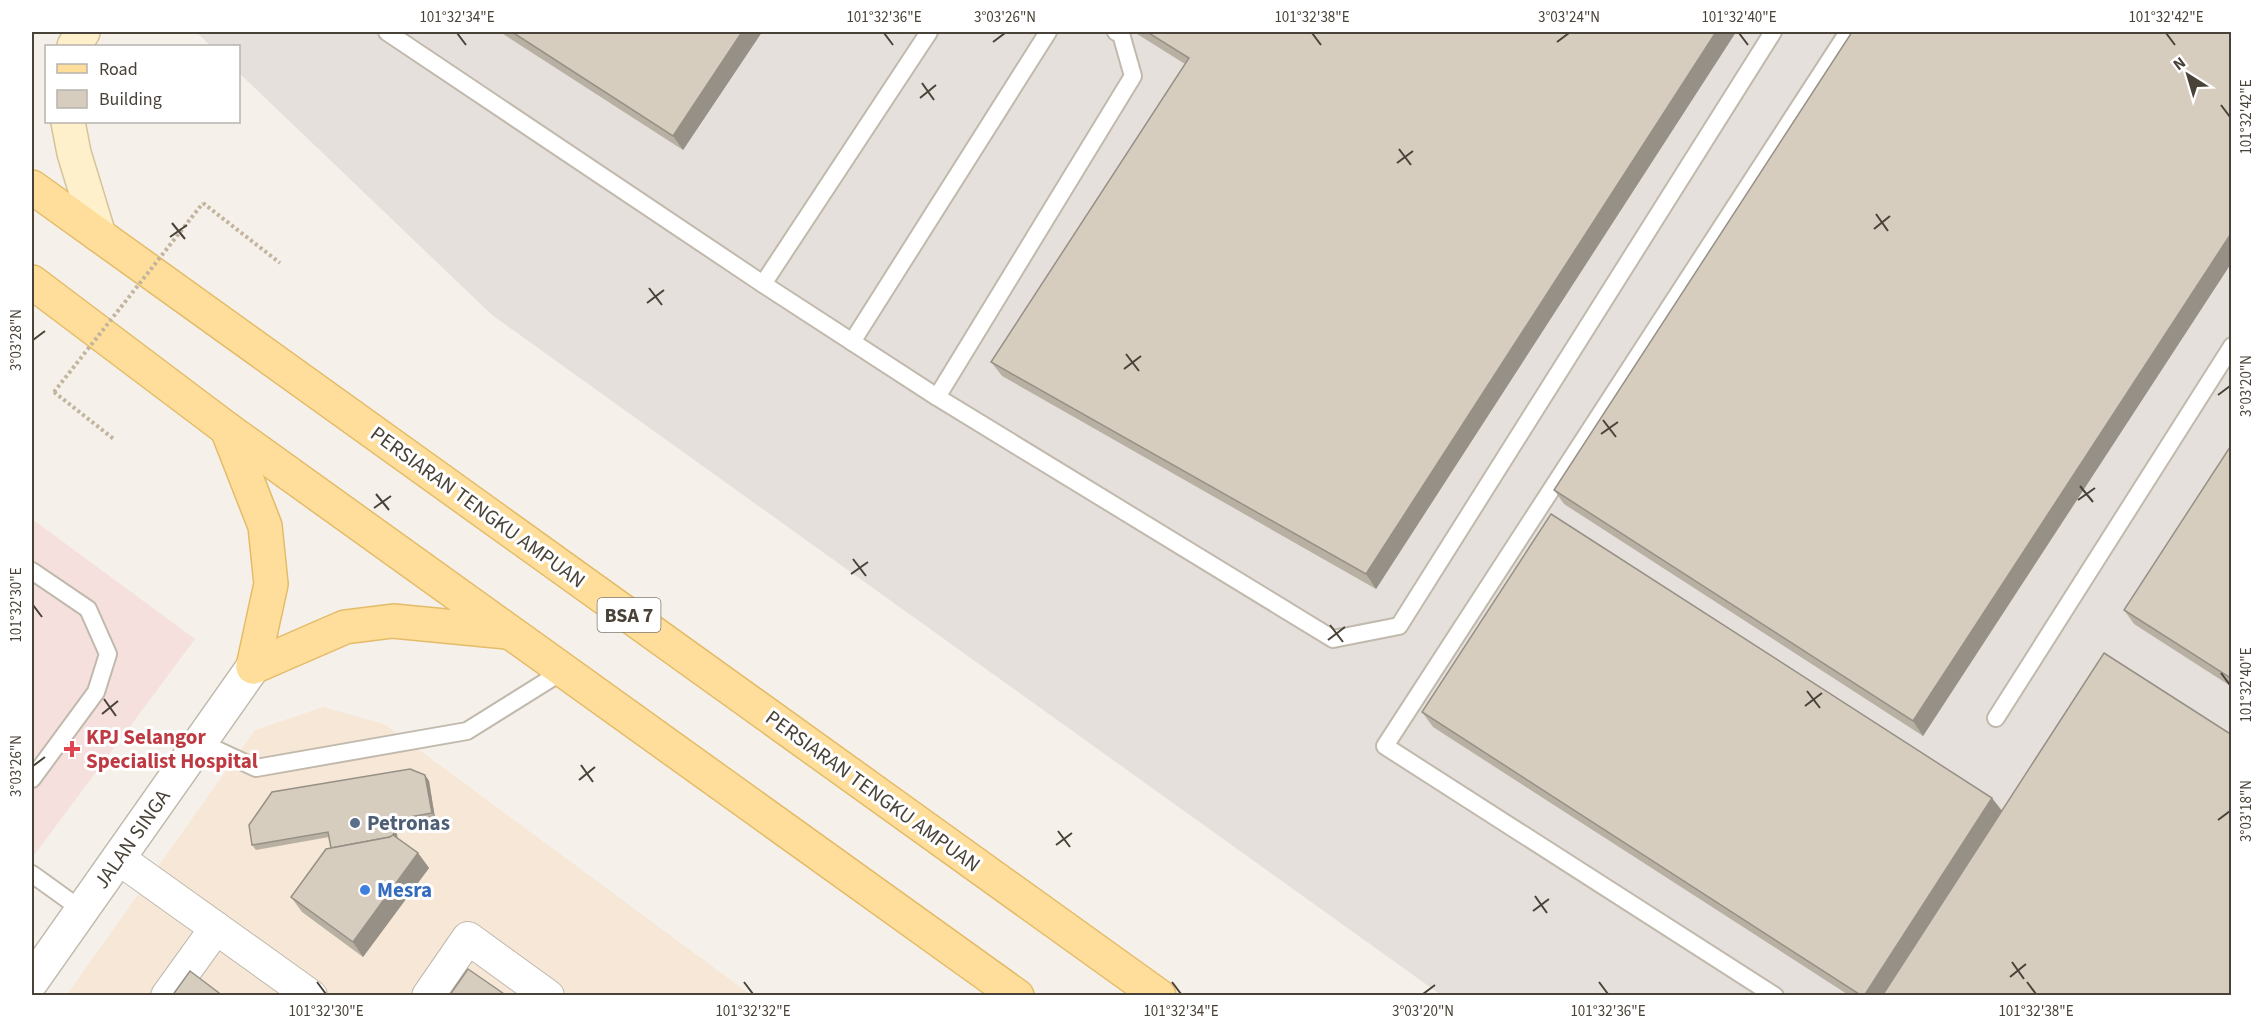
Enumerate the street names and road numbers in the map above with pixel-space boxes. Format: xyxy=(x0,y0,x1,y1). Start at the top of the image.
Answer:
street label: PERSIARAN TENGKU AMPUAN xyxy=(364,419,592,595)
road number: BSA 7 xyxy=(598,598,660,632)
street label: PERSIARAN TENGKU AMPUAN xyxy=(759,703,987,879)
street label: JALAN SINGA xyxy=(87,783,178,895)

